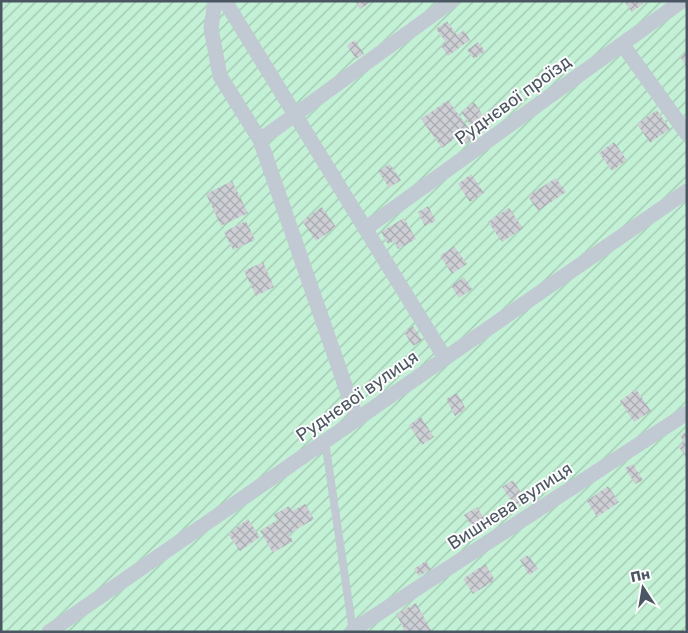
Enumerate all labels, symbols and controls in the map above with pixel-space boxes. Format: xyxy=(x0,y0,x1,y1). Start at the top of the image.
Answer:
street label: Руднєвої проїзд xyxy=(451,50,576,150)
street label: Руднєвої вулиця xyxy=(292,346,422,446)
street label: Вишнева вулиця xyxy=(443,457,577,555)
north arrow xyxy=(618,563,668,613)
text: Пн xyxy=(629,565,652,586)

